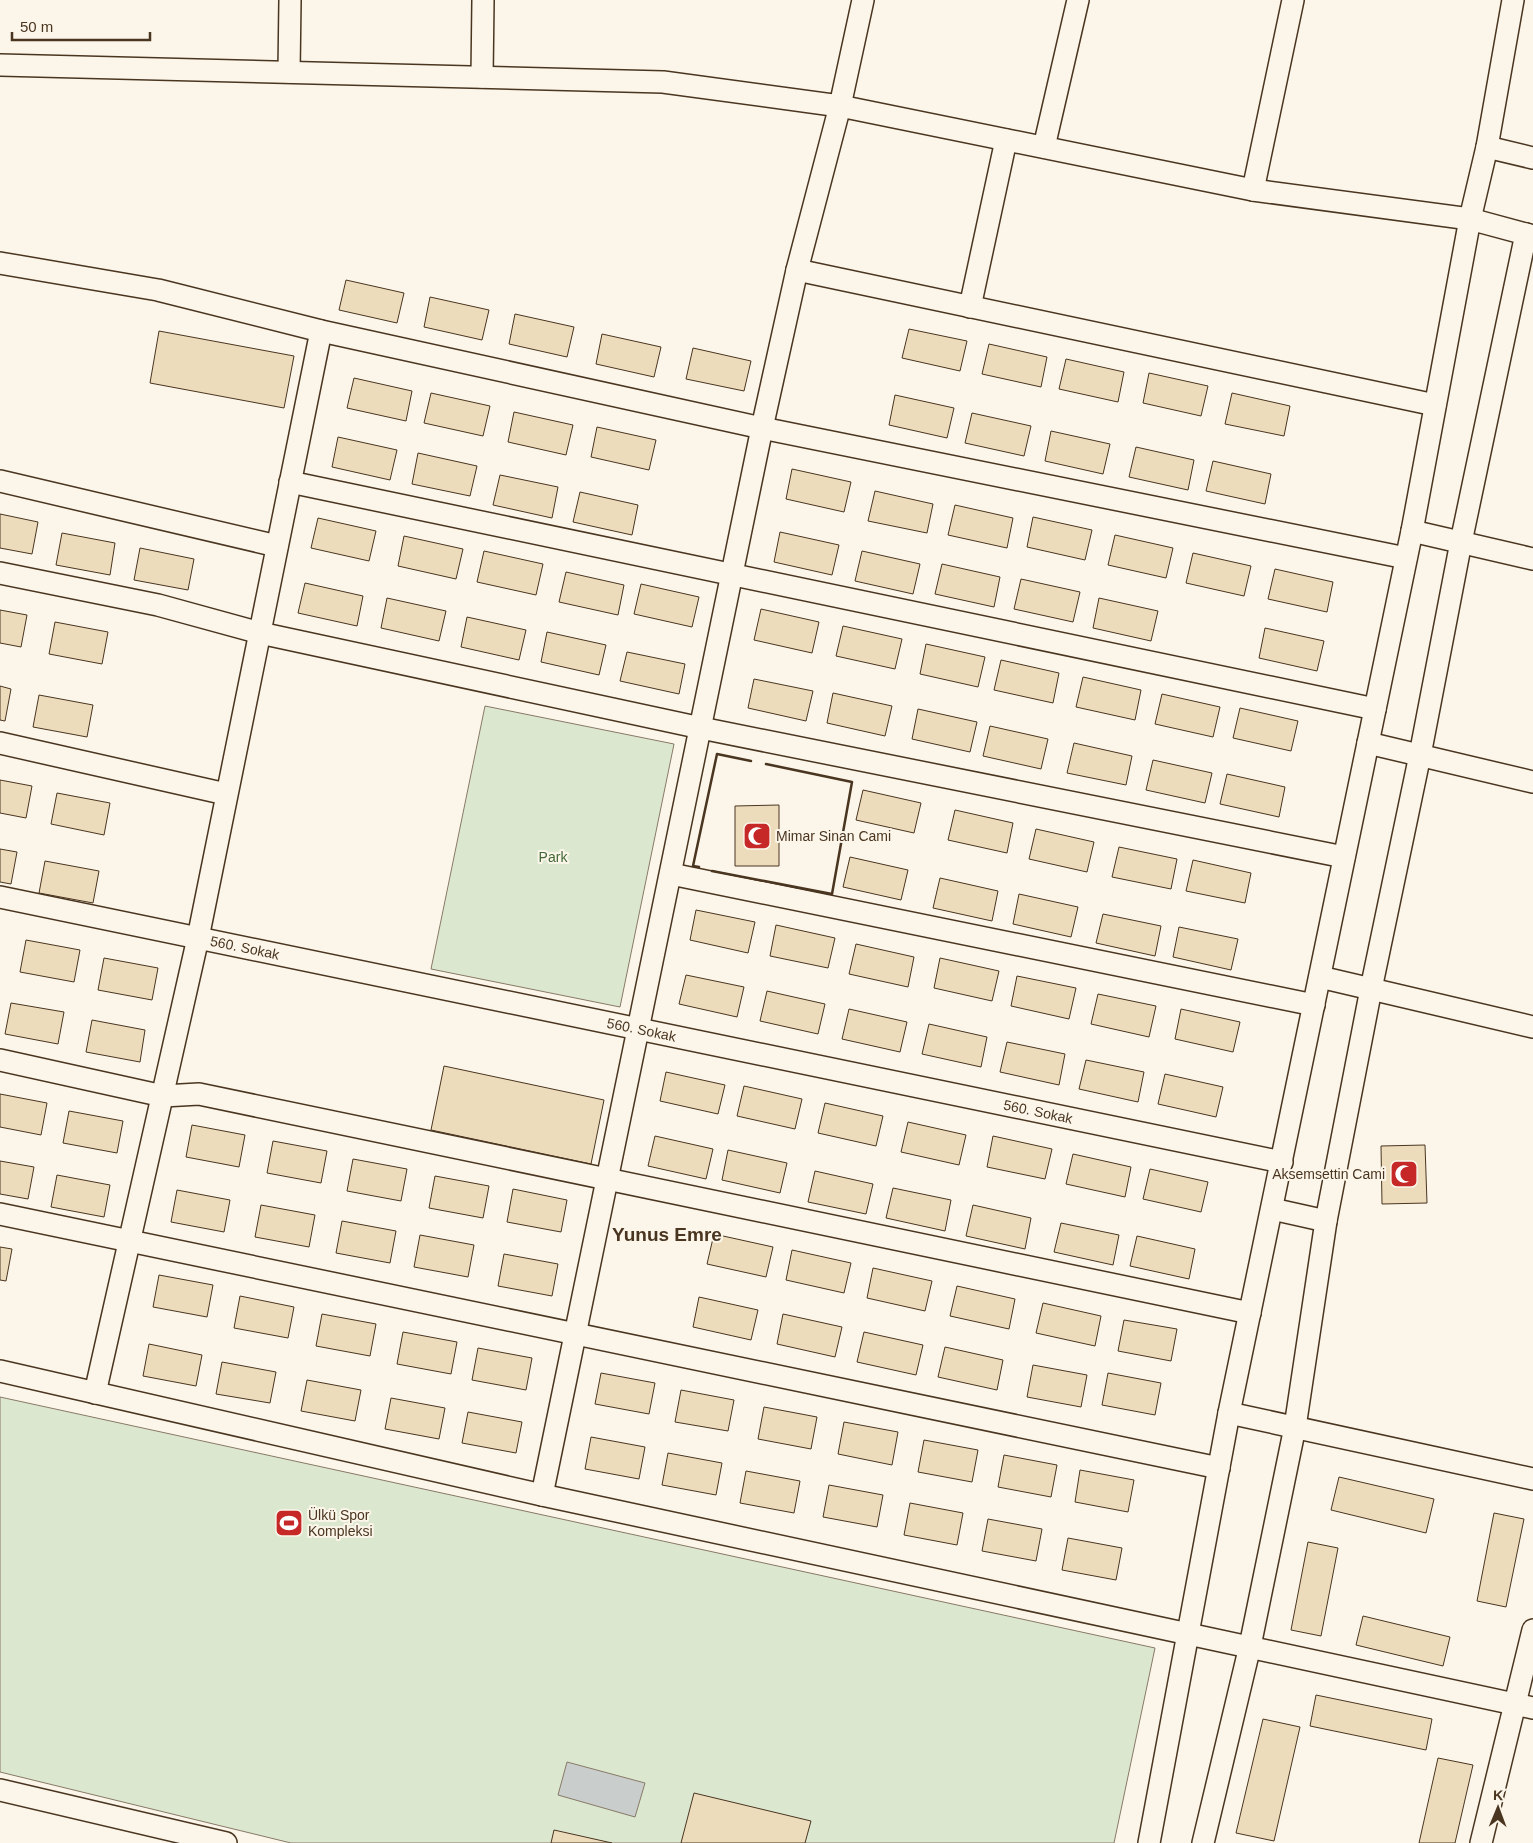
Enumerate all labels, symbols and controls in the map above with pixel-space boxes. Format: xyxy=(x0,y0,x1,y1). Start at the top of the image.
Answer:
scale bar xyxy=(12,10,150,42)
text: 50 m xyxy=(20,18,53,35)
mosque icon: Mimar Sinan Cami xyxy=(742,821,772,851)
place label: Mimar Sinan Cami xyxy=(776,828,891,844)
park label: Park xyxy=(539,849,568,865)
street label: 560. Sokak xyxy=(209,933,282,963)
street label: 560. Sokak xyxy=(605,1015,678,1045)
street label: 560. Sokak xyxy=(1002,1097,1075,1127)
mosque icon: Aksemsettin Cami xyxy=(1389,1159,1419,1189)
place label: Aksemsettin Cami xyxy=(1272,1166,1385,1182)
district label: Yunus Emre xyxy=(612,1224,722,1245)
place label: Ülkü Spor Kompleksi xyxy=(308,1506,373,1539)
sports icon: Ülkü Spor Kompleksi xyxy=(274,1508,304,1538)
north arrow xyxy=(1473,1783,1523,1833)
text: K xyxy=(1493,1787,1503,1803)

